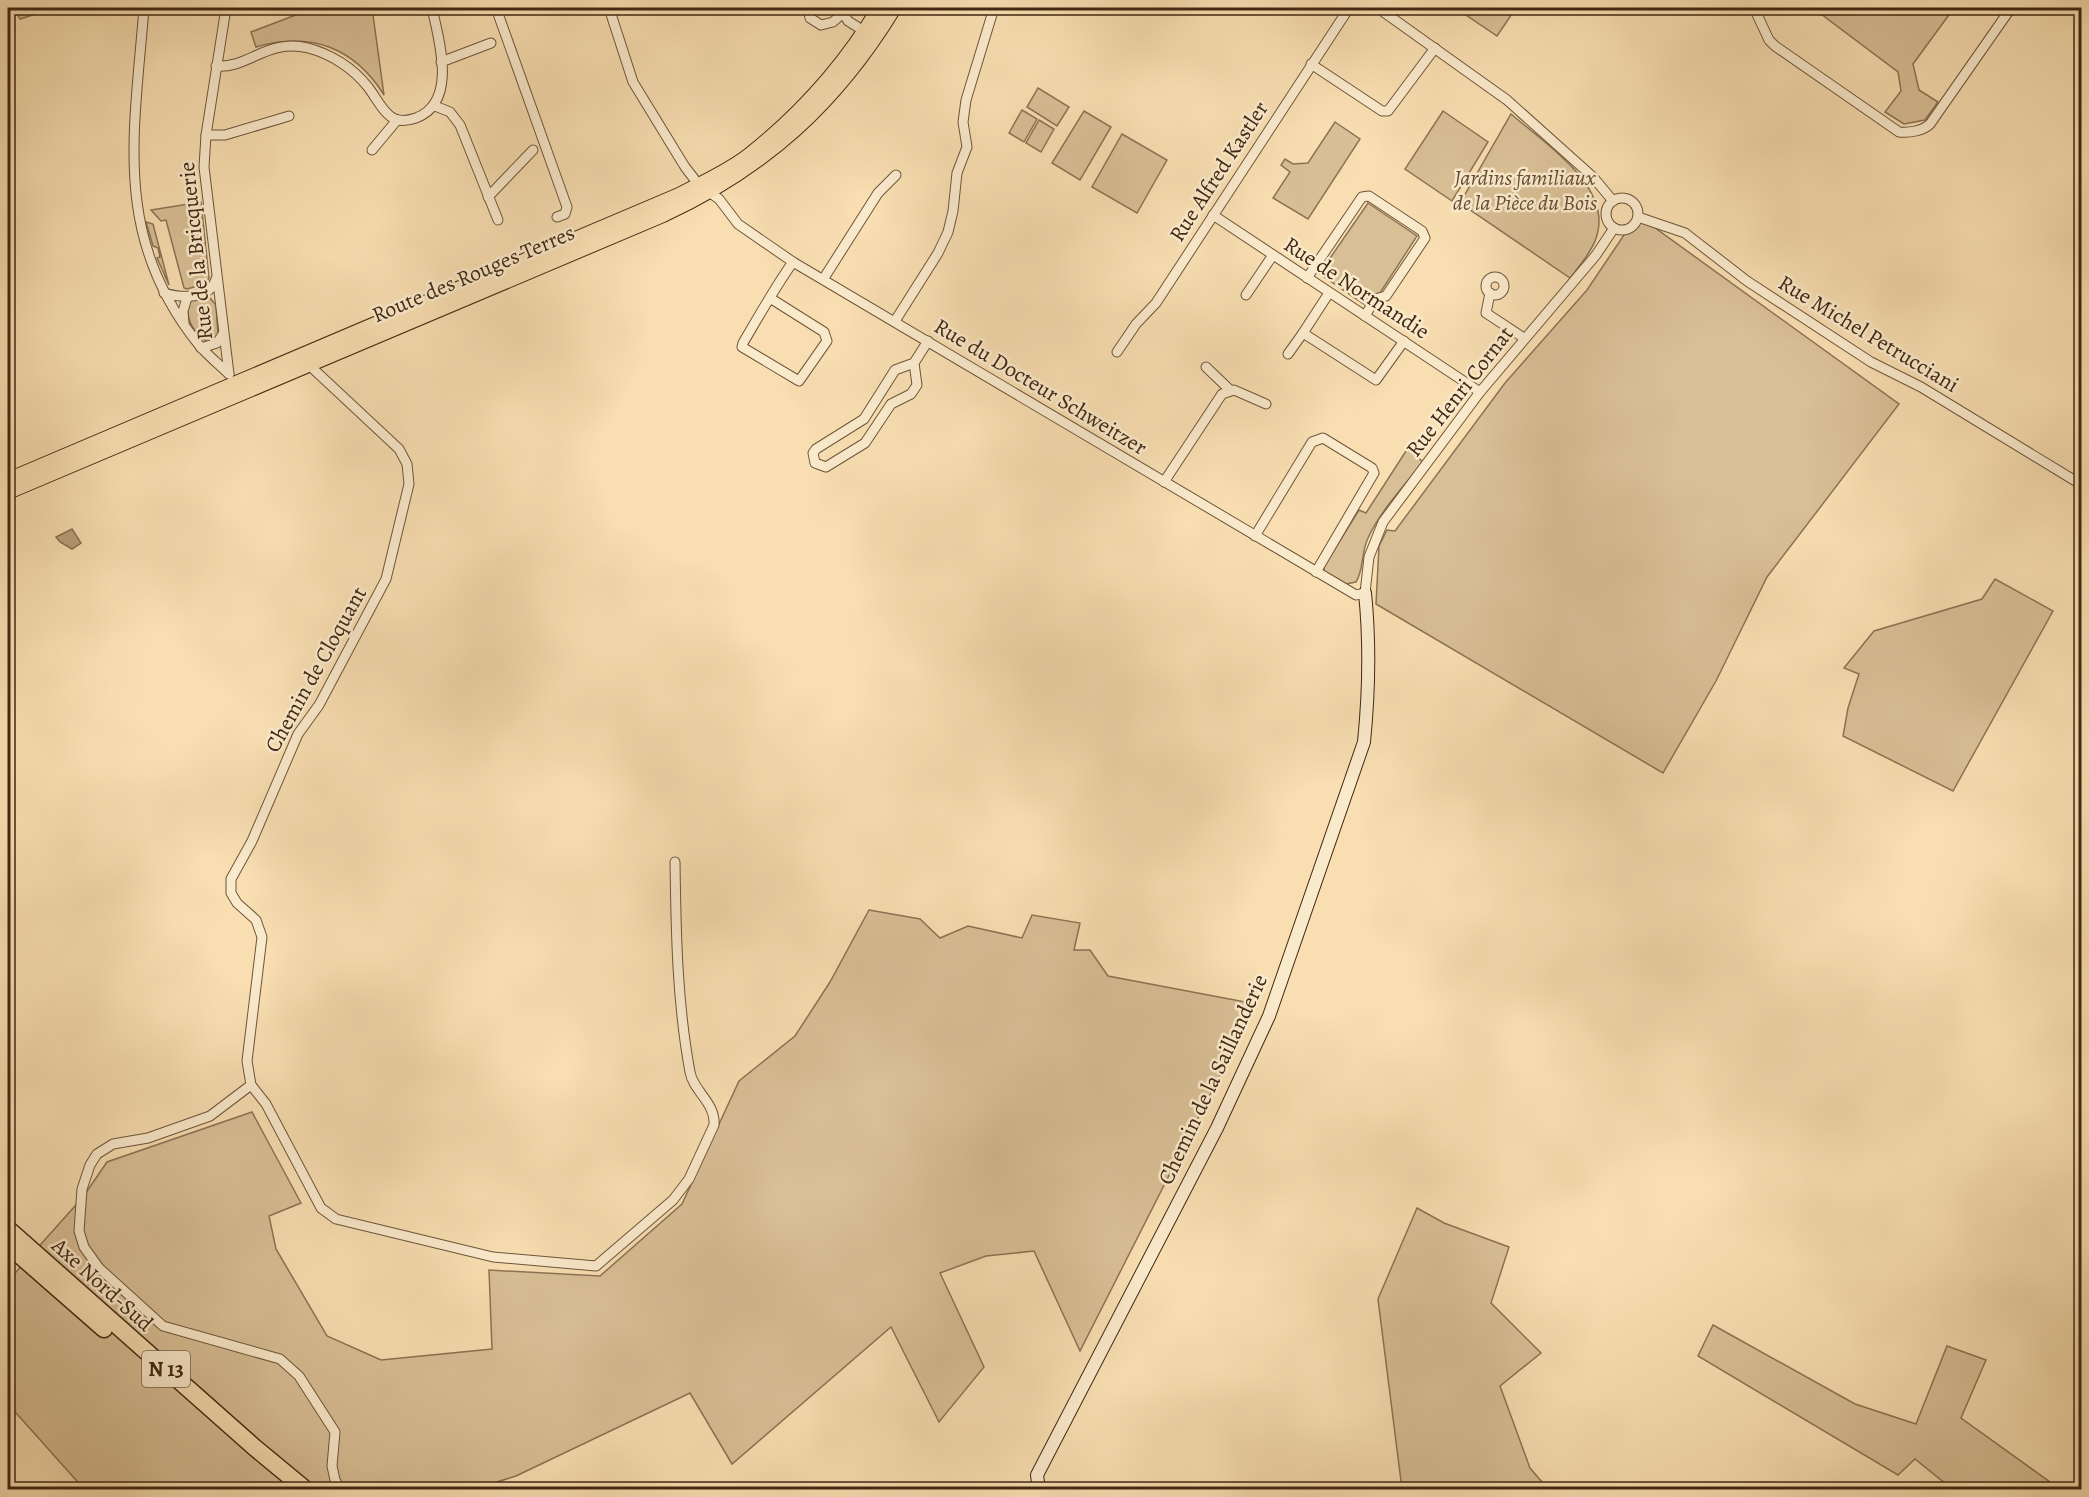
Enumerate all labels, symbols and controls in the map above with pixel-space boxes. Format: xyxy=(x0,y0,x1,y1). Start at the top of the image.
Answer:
street label: Rue Alfred Kastler xyxy=(1162,96,1275,248)
street label: Rue de la Bricquerie xyxy=(172,160,220,341)
park label: Jardins familiaux de la Pièce du Bois xyxy=(1453,163,1598,218)
street label: Route des Rouges Terres xyxy=(367,218,579,330)
street label: Rue de Normandie xyxy=(1278,229,1435,346)
street label: Rue Michel Petrucciani xyxy=(1773,268,1964,400)
street label: Rue du Docteur Schweitzer xyxy=(928,311,1152,462)
street label: Rue Henri Cornat xyxy=(1399,320,1520,463)
street label: Chemin de Cloquant xyxy=(258,581,374,758)
street label: Chemin de la Saillanderie xyxy=(1151,969,1275,1190)
street label: Axe Nord-Sud xyxy=(44,1230,160,1339)
road number: N 13 xyxy=(142,1351,190,1387)

